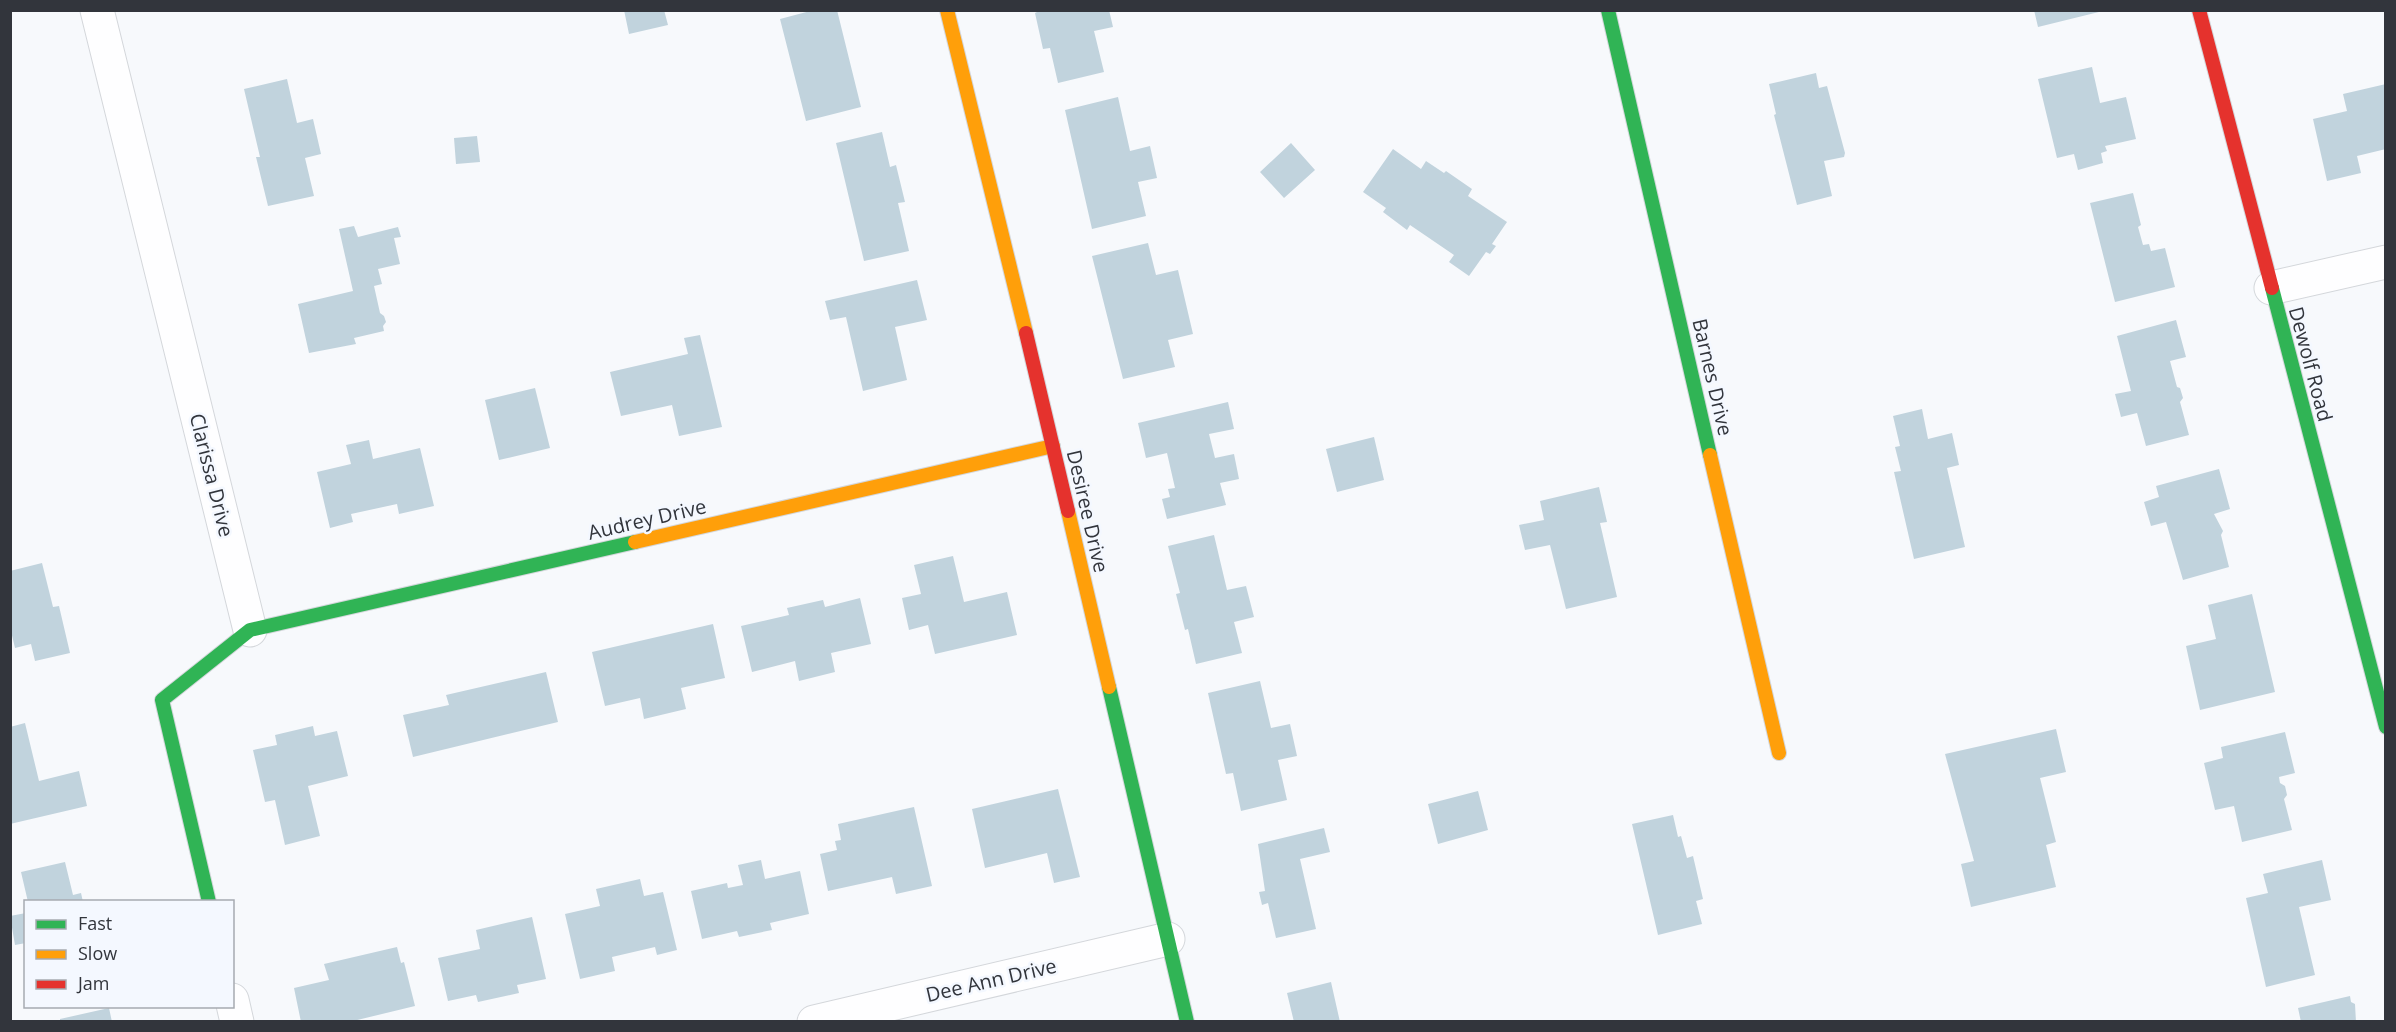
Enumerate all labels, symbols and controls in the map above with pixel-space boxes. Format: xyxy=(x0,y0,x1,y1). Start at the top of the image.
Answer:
street label: Dewolf Road xyxy=(2283,304,2339,424)
street label: Barnes Drive xyxy=(1686,316,1740,438)
street label: Clarissa Drive xyxy=(184,410,240,540)
street label: Desiree Drive xyxy=(1061,447,1115,575)
street label: Audrey Drive xyxy=(585,492,709,546)
legend xyxy=(24,900,234,1008)
text: Fast xyxy=(78,911,112,935)
text: Slow xyxy=(78,941,117,965)
street label: Dee Ann Drive xyxy=(923,952,1059,1008)
text: Jam xyxy=(76,971,110,995)

